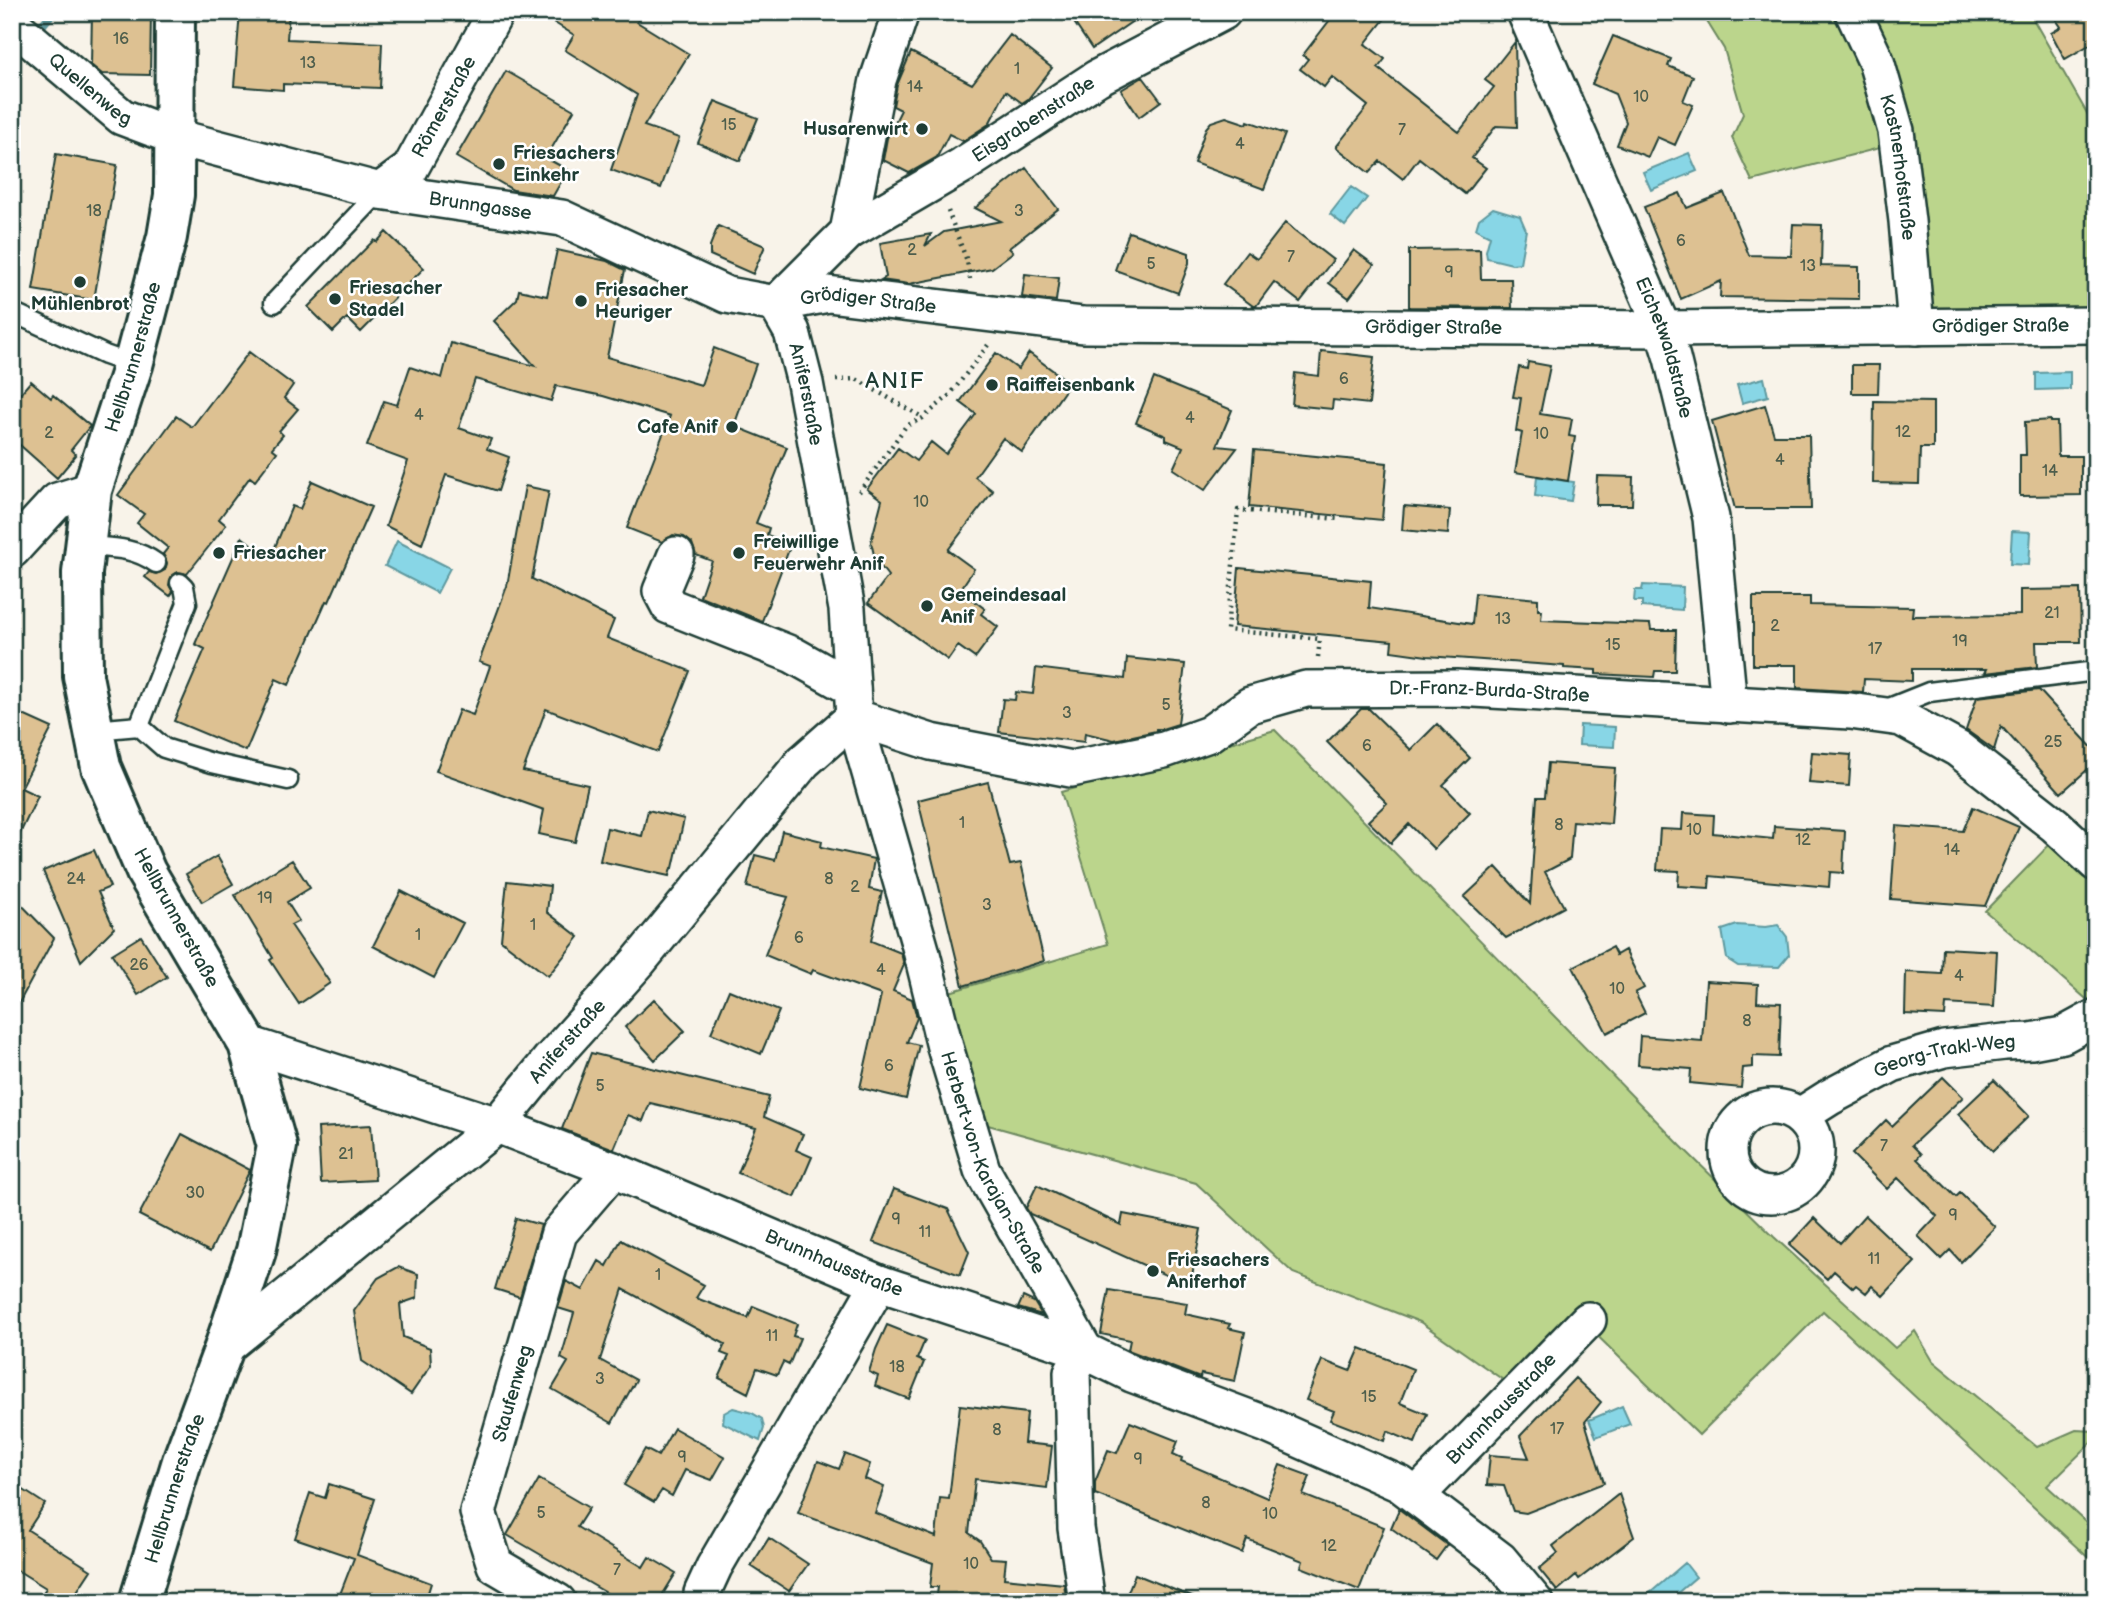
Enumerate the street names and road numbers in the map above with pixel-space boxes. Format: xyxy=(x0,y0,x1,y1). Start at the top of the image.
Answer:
street label: Quellenweg xyxy=(44,48,134,131)
street label: Römerstraße xyxy=(407,52,481,162)
street label: Eisgrabenstraße xyxy=(968,71,1099,168)
street label: Kastnerhofstraße xyxy=(1875,91,1920,241)
street label: Brunngasse xyxy=(427,187,533,225)
street label: Eichetwaldstraße xyxy=(1630,274,1698,421)
street label: Hellbrunnerstraße xyxy=(100,279,166,435)
street label: Grödiger Straße xyxy=(798,282,938,319)
street label: Grödiger Straße xyxy=(1932,314,2069,338)
street label: Grödiger Straße xyxy=(1365,315,1502,339)
street label: Aniferstraße xyxy=(784,340,828,447)
street label: Dr.-Franz-Burda-Straße xyxy=(1389,676,1590,707)
street label: Hellbrunnerstraße xyxy=(128,844,224,992)
street label: Aniferstraße xyxy=(524,994,611,1088)
street label: Georg-Trakl-Weg xyxy=(1869,1030,2016,1083)
street label: Herbert-von-Karajan-Straße xyxy=(935,1049,1050,1278)
street label: Brunnhausstraße xyxy=(761,1224,906,1302)
street label: Staufenweg xyxy=(487,1342,537,1445)
street label: Brunnhausstraße xyxy=(1441,1348,1561,1470)
street label: Hellbrunnerstraße xyxy=(140,1411,210,1566)

